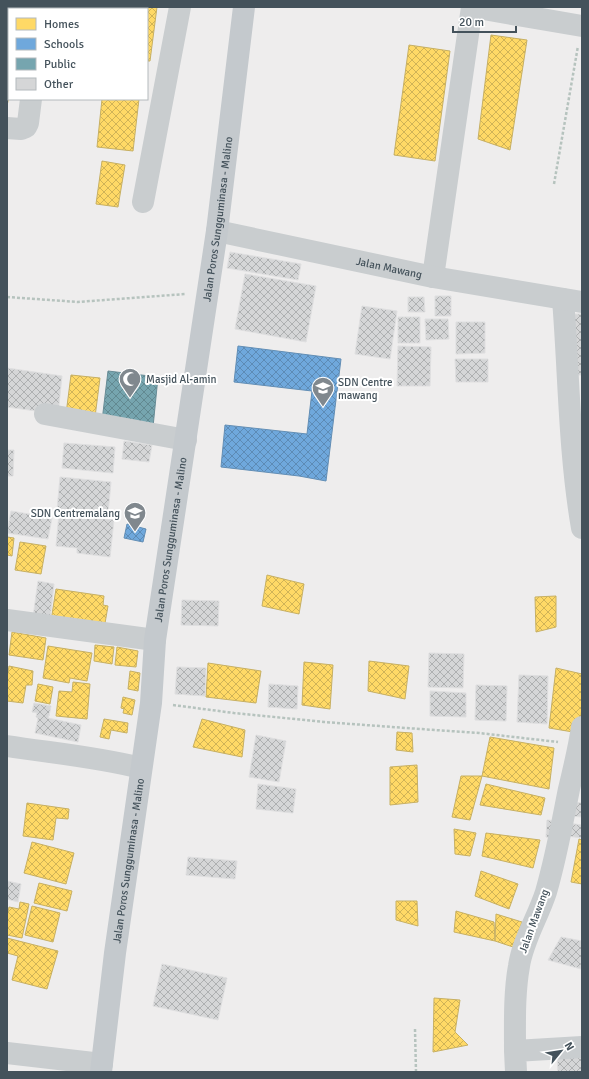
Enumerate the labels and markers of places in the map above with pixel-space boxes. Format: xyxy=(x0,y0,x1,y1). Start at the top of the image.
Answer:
mosque icon: Masjid Al-amin xyxy=(117,366,143,399)
place label: Masjid Al-amin xyxy=(146,373,217,386)
school or university icon: SDN Centre mawang xyxy=(310,375,336,408)
place label: SDN Centre mawang xyxy=(338,376,392,402)
school or university icon: SDN Centremalang xyxy=(122,500,148,533)
place label: SDN Centremalang xyxy=(31,507,120,520)

